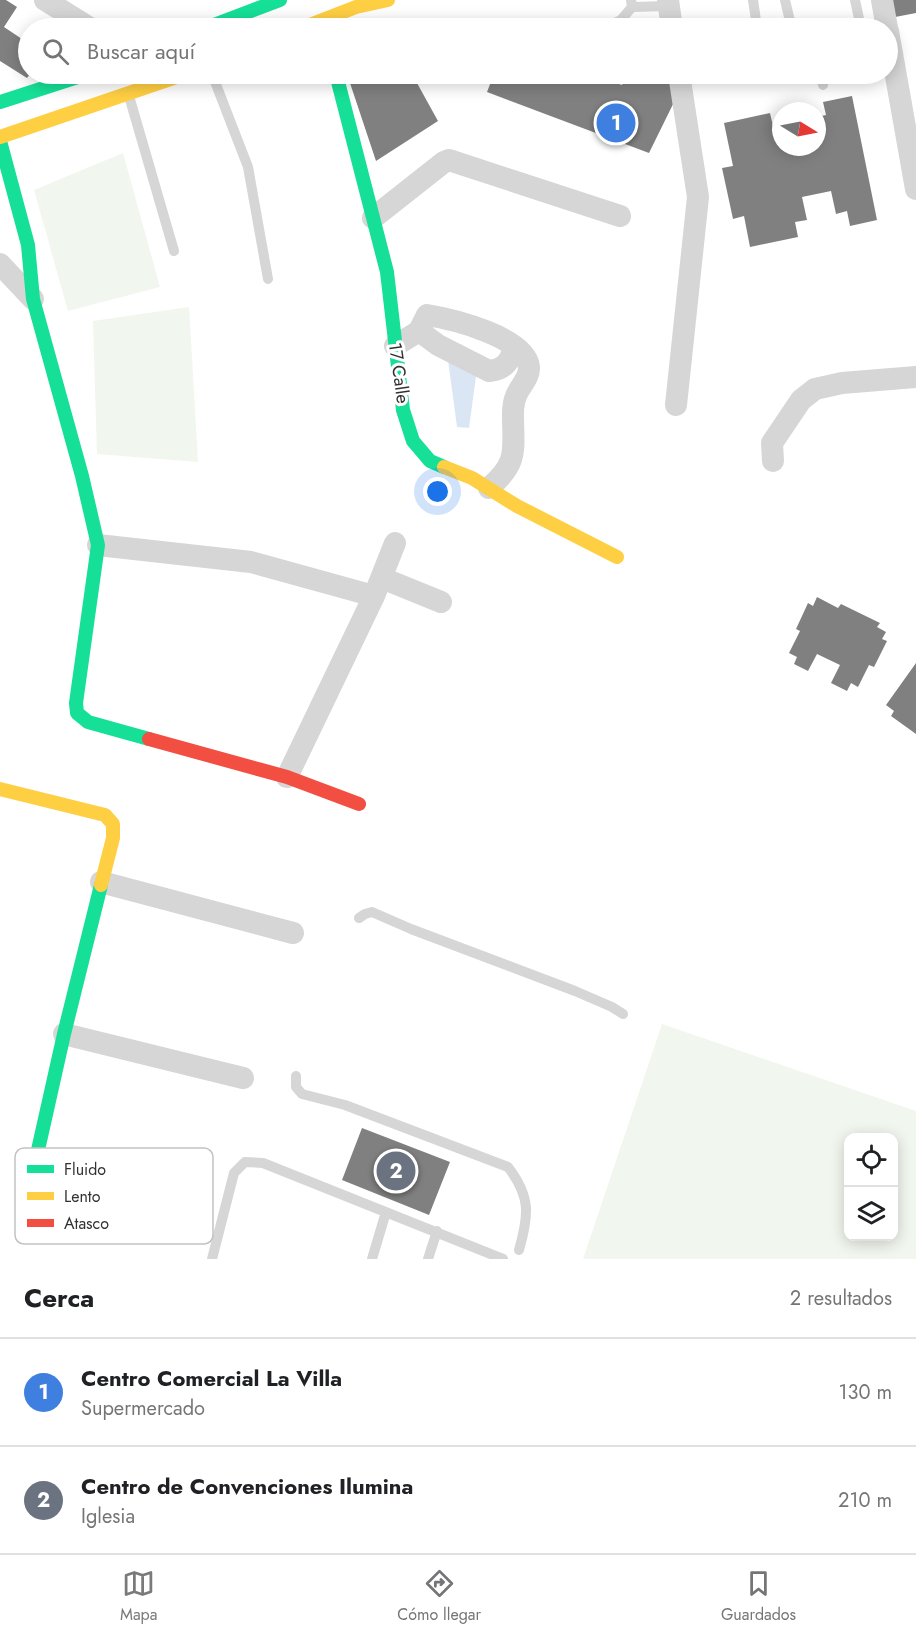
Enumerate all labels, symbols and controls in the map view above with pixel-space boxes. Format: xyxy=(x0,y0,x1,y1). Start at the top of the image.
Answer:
search box xyxy=(18,18,898,84)
icon: search xyxy=(39,35,72,68)
text: Buscar aquí xyxy=(87,35,195,67)
pin: 1 xyxy=(596,100,636,146)
north arrow xyxy=(772,102,826,156)
street label: 17 Calle xyxy=(382,341,416,405)
your location xyxy=(423,477,452,506)
map controls xyxy=(844,1133,898,1241)
button: locate xyxy=(844,1133,898,1187)
legend xyxy=(15,1148,213,1244)
pin: 2 xyxy=(376,1148,416,1194)
text: Fluido xyxy=(64,1158,106,1181)
text: Lento xyxy=(64,1185,101,1208)
button: layers xyxy=(844,1187,898,1241)
text: Atasco xyxy=(64,1212,109,1235)
text: Cerca xyxy=(24,1279,94,1317)
text: 2 resultados xyxy=(790,1284,892,1313)
text: Centro Comercial La Villa xyxy=(81,1362,342,1394)
text: 1 xyxy=(38,1378,49,1407)
text: 130 m xyxy=(838,1378,892,1407)
text: Supermercado xyxy=(81,1394,205,1423)
text: Centro de Convenciones Ilumina xyxy=(81,1470,413,1502)
text: 2 xyxy=(37,1486,50,1515)
text: 210 m xyxy=(838,1486,892,1515)
text: Iglesia xyxy=(81,1502,135,1531)
tab: Mapa xyxy=(120,1567,157,1626)
tab: Cómo llegar xyxy=(397,1567,481,1626)
tab: Guardados xyxy=(721,1567,796,1626)

